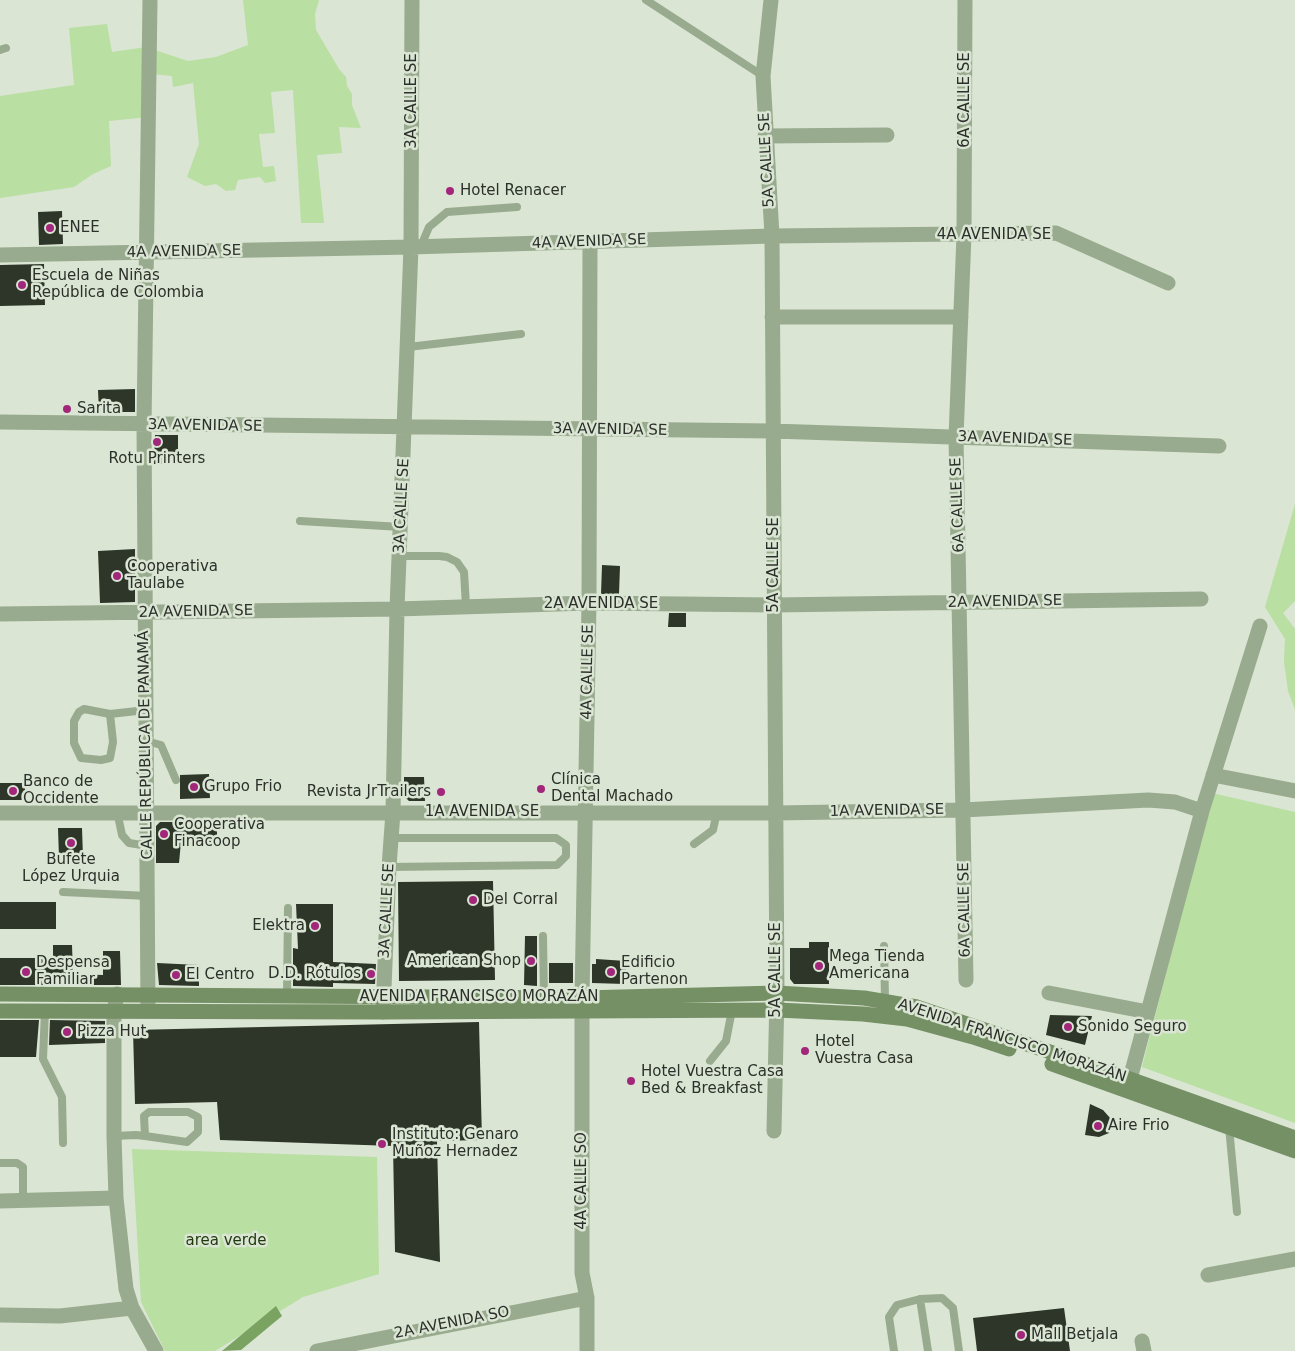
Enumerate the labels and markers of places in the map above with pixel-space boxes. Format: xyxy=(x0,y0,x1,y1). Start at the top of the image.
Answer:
place label: Hotel Renacer xyxy=(460,182,566,200)
marker: Hotel Renacer xyxy=(444,185,456,197)
place label: ENEE xyxy=(60,219,100,237)
marker: ENEE xyxy=(44,222,56,234)
place label: Escuela de Niñas República de Colombia xyxy=(32,267,204,302)
marker: Escuela de Niñas República de Colombia xyxy=(16,279,28,291)
place label: Sarita xyxy=(77,400,121,418)
marker: Sarita xyxy=(61,403,73,415)
marker: Rotu Printers xyxy=(151,436,163,448)
place label: Rotu Printers xyxy=(109,450,205,468)
place label: Cooperativa Taulabe xyxy=(127,558,218,593)
marker: Cooperativa Taulabe xyxy=(111,570,123,582)
place label: Clínica Dental Machado xyxy=(551,771,673,806)
place label: Banco de Occidente xyxy=(23,773,99,808)
place label: Grupo Frio xyxy=(204,778,282,796)
marker: Grupo Frio xyxy=(188,781,200,793)
place label: Revista JrTrailers xyxy=(307,783,431,801)
marker: Clínica Dental Machado xyxy=(535,783,547,795)
marker: Banco de Occidente xyxy=(7,785,19,797)
marker: Revista JrTrailers xyxy=(435,786,447,798)
place label: Cooperativa Finacoop xyxy=(174,816,265,851)
marker: Cooperativa Finacoop xyxy=(158,828,170,840)
marker: Bufete López Urquia xyxy=(65,837,77,849)
place label: Bufete López Urquia xyxy=(22,851,120,886)
place label: Del Corral xyxy=(483,891,558,909)
marker: Del Corral xyxy=(467,894,479,906)
place label: Elektra xyxy=(252,917,305,935)
marker: Elektra xyxy=(309,920,321,932)
place label: Mega Tienda Americana xyxy=(829,948,925,983)
place label: American Shop xyxy=(407,952,521,970)
place label: Despensa Familiar xyxy=(36,954,110,989)
place label: Edificio Partenon xyxy=(621,954,688,989)
marker: American Shop xyxy=(525,955,537,967)
marker: Mega Tienda Americana xyxy=(813,960,825,972)
place label: D.D. Rótulos xyxy=(268,965,361,983)
marker: Despensa Familiar xyxy=(20,966,32,978)
place label: El Centro xyxy=(186,966,255,984)
marker: Edificio Partenon xyxy=(605,966,617,978)
marker: D.D. Rótulos xyxy=(365,968,377,980)
marker: El Centro xyxy=(170,969,182,981)
place label: Sonido Seguro xyxy=(1078,1018,1187,1036)
marker: Sonido Seguro xyxy=(1062,1021,1074,1033)
place label: Pizza Hut xyxy=(77,1023,146,1041)
marker: Pizza Hut xyxy=(61,1026,73,1038)
place label: Hotel Vuestra Casa xyxy=(815,1033,913,1068)
marker: Hotel Vuestra Casa xyxy=(799,1045,811,1057)
place label: Hotel Vuestra Casa Bed & Breakfast xyxy=(641,1063,784,1098)
marker: Hotel Vuestra Casa Bed & Breakfast xyxy=(625,1075,637,1087)
place label: Aire Frio xyxy=(1108,1117,1169,1135)
marker: Aire Frio xyxy=(1092,1120,1104,1132)
place label: Instituto: Genaro Muñoz Hernadez xyxy=(392,1126,519,1161)
marker: Instituto: Genaro Muñoz Hernadez xyxy=(376,1138,388,1150)
place label: Mall Betjala xyxy=(1031,1326,1118,1344)
marker: Mall Betjala xyxy=(1015,1329,1027,1341)

